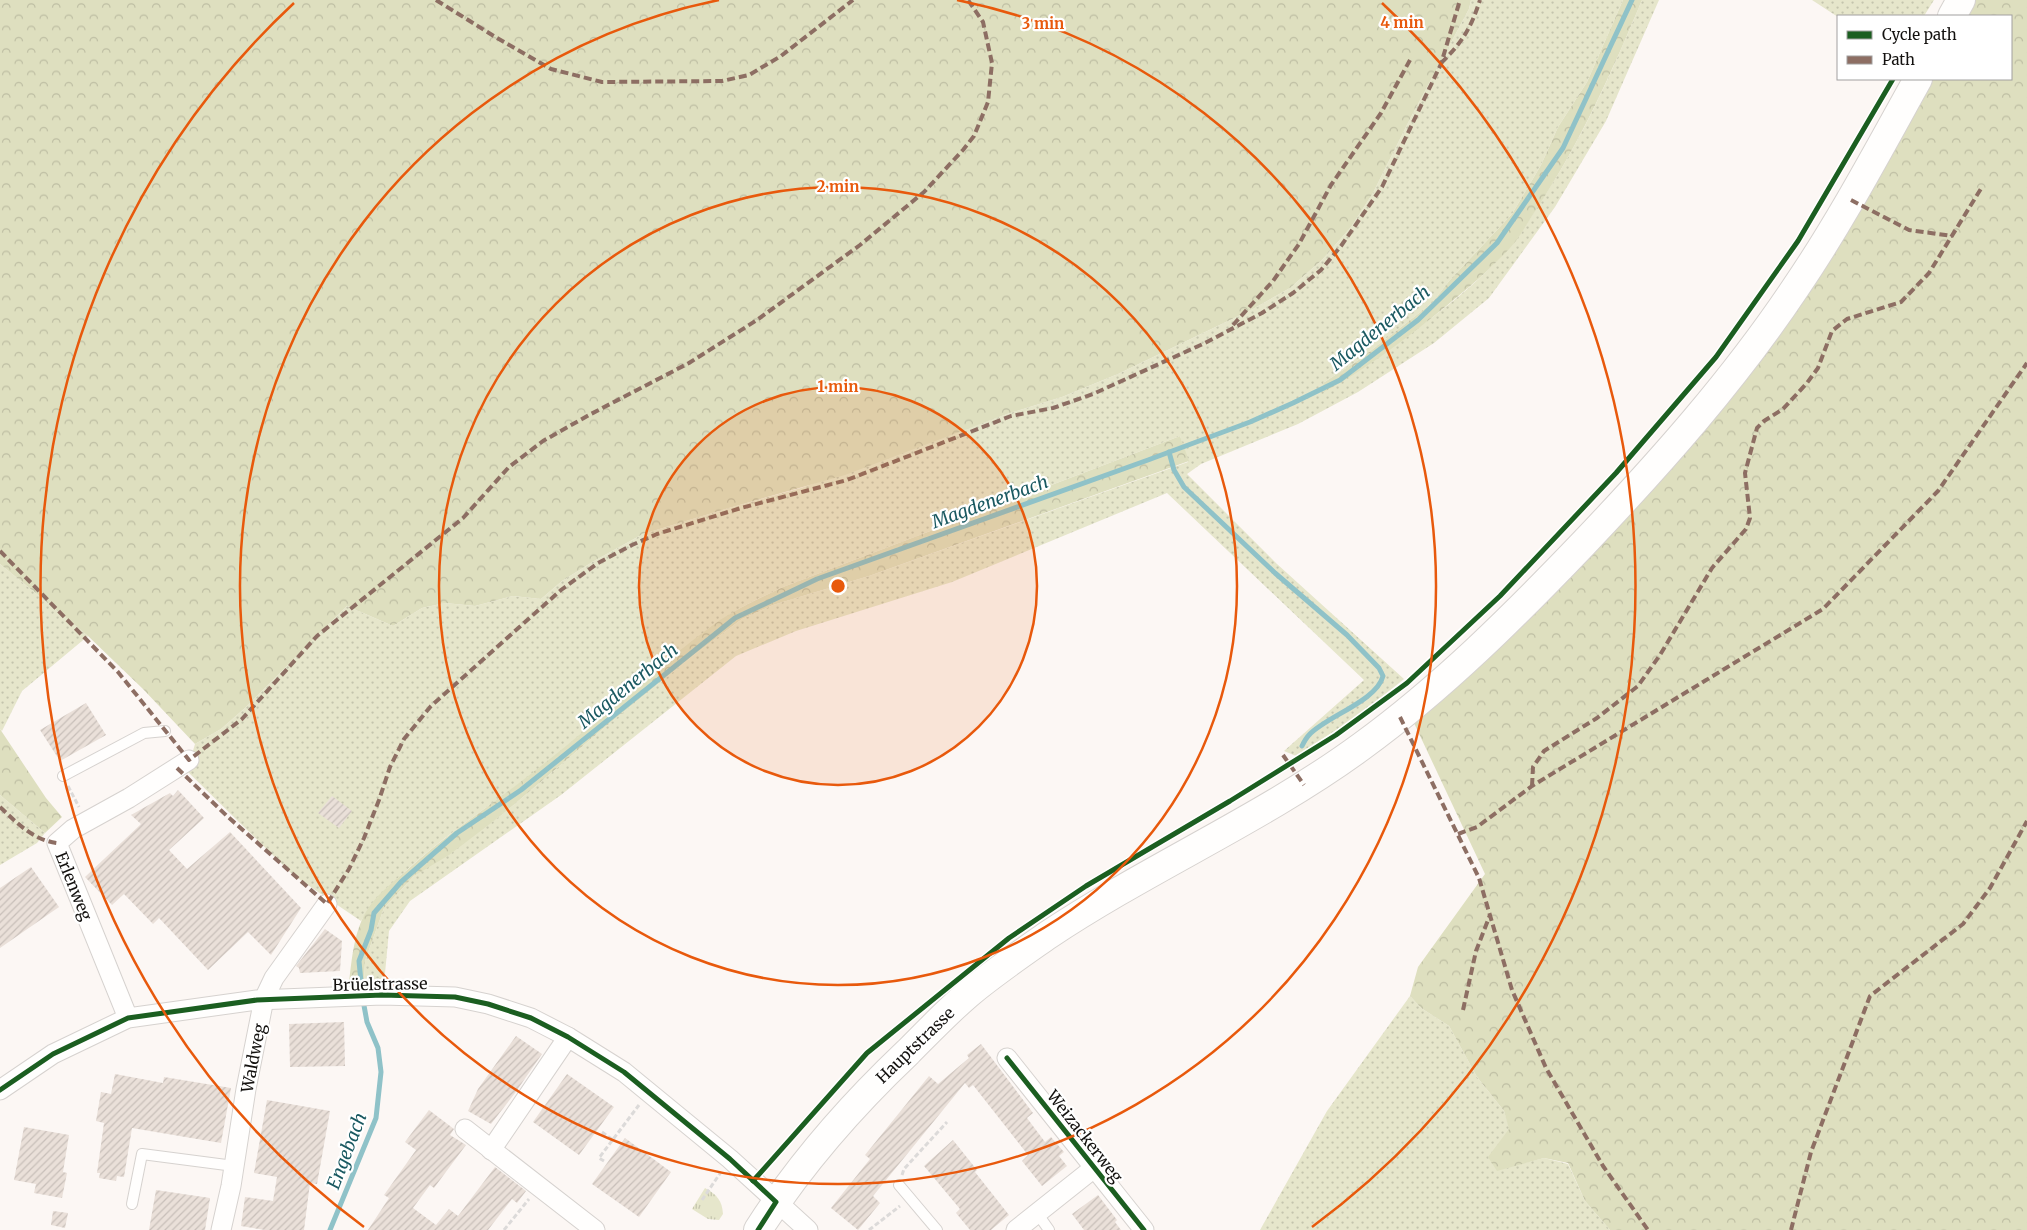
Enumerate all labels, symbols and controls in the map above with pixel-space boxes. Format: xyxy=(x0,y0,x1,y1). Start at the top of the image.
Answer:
text: 4 min xyxy=(1380,13,1424,32)
text: 3 min xyxy=(1022,14,1064,33)
legend xyxy=(1837,15,2012,80)
text: Cycle path xyxy=(1882,25,1957,44)
text: Path xyxy=(1882,50,1915,69)
text: 2 min xyxy=(817,177,859,196)
water label: Magdenerbach xyxy=(1324,280,1434,376)
text: 1 min xyxy=(818,377,858,396)
water label: Magdenerbach xyxy=(927,470,1051,534)
centre of rings xyxy=(829,577,847,595)
water label: Magdenerbach xyxy=(572,638,682,734)
street label: Erlenweg xyxy=(51,849,97,923)
street label: Brüelstrasse xyxy=(332,973,428,995)
street label: Hauptstrasse xyxy=(872,1003,958,1087)
street label: Waldweg xyxy=(236,1021,270,1095)
street label: Weizackerweg xyxy=(1042,1085,1127,1186)
water label: Engebach xyxy=(321,1109,372,1192)

